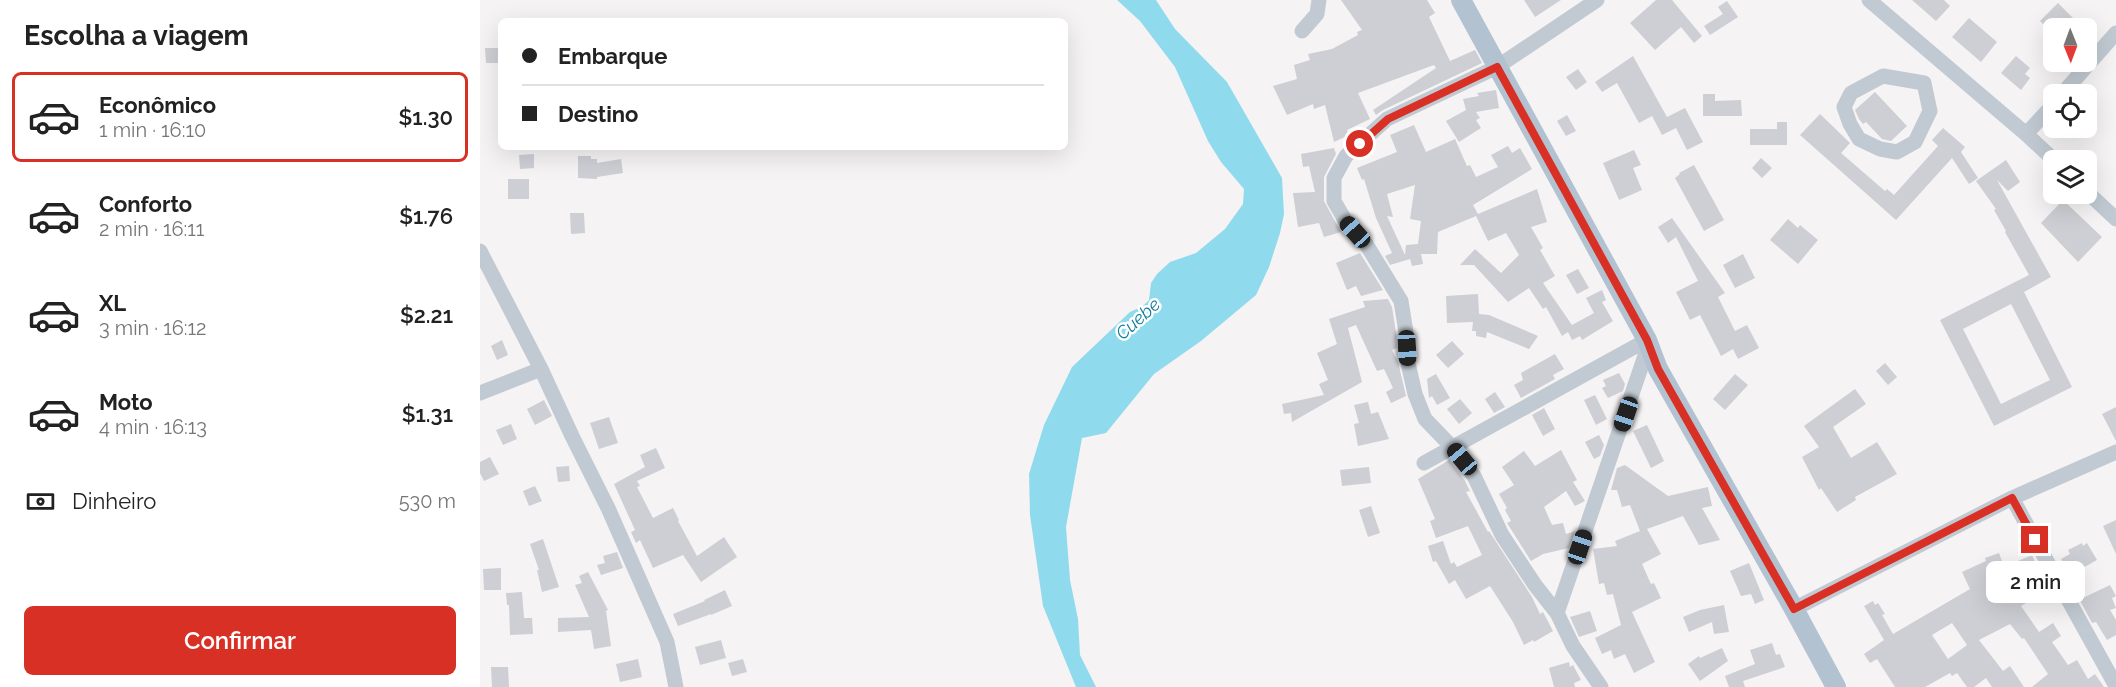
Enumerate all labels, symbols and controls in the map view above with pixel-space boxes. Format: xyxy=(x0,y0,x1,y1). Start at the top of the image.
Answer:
north arrow xyxy=(2043,18,2097,72)
map controls xyxy=(2043,18,2097,204)
text: Escolha a viagem xyxy=(24,20,249,51)
text: Embarque xyxy=(558,43,667,69)
button: locate xyxy=(2043,84,2097,138)
icon: car xyxy=(27,90,81,144)
text: Econômico xyxy=(99,92,216,118)
text: Destino xyxy=(558,101,638,127)
text: $1.30 xyxy=(399,104,453,130)
text: 1 min · 16:10 xyxy=(99,118,206,142)
route start xyxy=(1346,130,1373,157)
button: layers xyxy=(2043,150,2097,204)
icon: car xyxy=(27,189,81,243)
text: Conforto xyxy=(99,191,192,217)
text: $1.76 xyxy=(399,203,453,229)
car xyxy=(1336,213,1374,251)
text: 2 min · 16:11 xyxy=(99,217,204,241)
icon: car xyxy=(27,288,81,342)
text: XL xyxy=(99,290,126,316)
water label: Cuebe xyxy=(1111,293,1164,344)
text: $2.21 xyxy=(400,302,453,328)
text: 3 min · 16:12 xyxy=(99,316,207,340)
car xyxy=(1397,330,1417,366)
icon: car xyxy=(27,387,81,441)
text: Moto xyxy=(99,389,153,415)
car xyxy=(1612,394,1640,434)
text: $1.31 xyxy=(402,401,453,427)
text: 4 min · 16:13 xyxy=(99,415,207,439)
car xyxy=(1444,439,1480,479)
icon: cash xyxy=(24,485,57,518)
text: Dinheiro xyxy=(72,488,156,514)
text: 530 m xyxy=(399,489,456,513)
route end xyxy=(2021,526,2048,553)
car xyxy=(1566,527,1594,567)
callout: 2 min xyxy=(1986,561,2084,603)
text: 2 min xyxy=(2010,570,2061,594)
button: Confirmar xyxy=(24,606,456,675)

